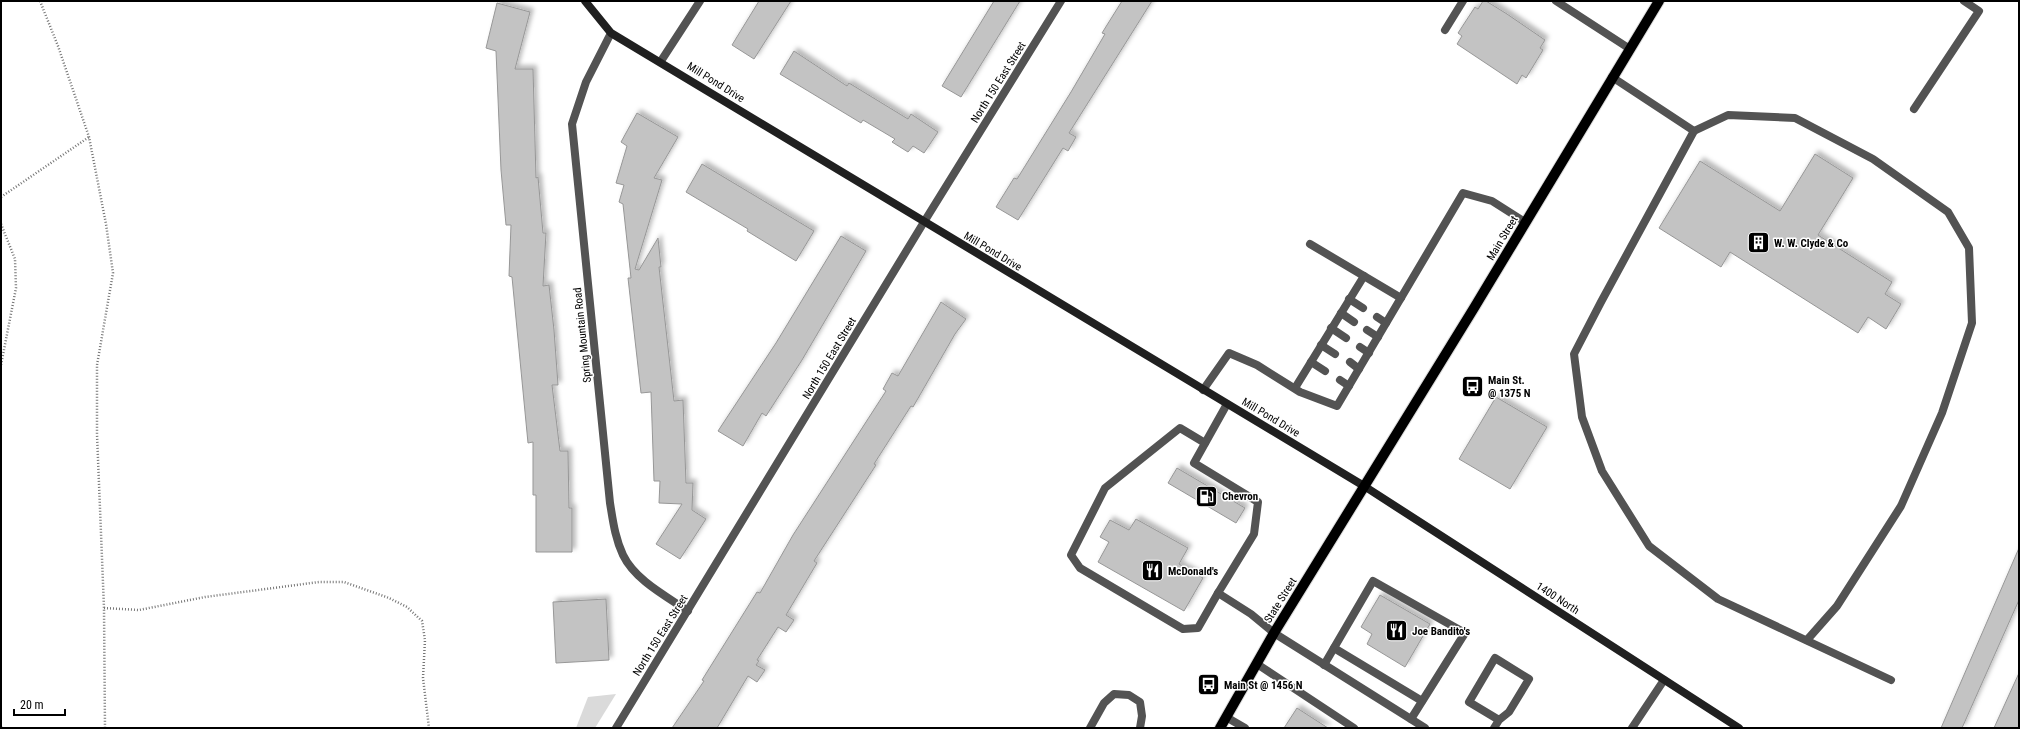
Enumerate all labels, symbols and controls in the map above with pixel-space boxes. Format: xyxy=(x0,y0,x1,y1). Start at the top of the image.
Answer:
street label: North 150 East Street xyxy=(968,39,1029,125)
street label: Mill Pond Drive xyxy=(685,60,747,105)
street label: Main Street xyxy=(1484,214,1521,263)
street label: Mill Pond Drive xyxy=(961,229,1024,274)
building icon: W. W. Clyde & Co xyxy=(1745,230,1771,256)
place label: W. W. Clyde & Co xyxy=(1774,237,1849,250)
street label: Spring Mountain Road xyxy=(571,287,594,383)
street label: North 150 East Street xyxy=(800,315,859,402)
bus stop icon: Main St. @ 1375 N xyxy=(1460,373,1486,399)
place label: Main St. @ 1375 N xyxy=(1488,374,1531,400)
street label: Mill Pond Drive xyxy=(1239,395,1302,440)
fuel station icon: Chevron xyxy=(1193,483,1219,509)
place label: Chevron xyxy=(1222,490,1258,503)
restaurant icon: McDonald's xyxy=(1139,558,1165,584)
place label: McDonald's xyxy=(1168,565,1218,578)
street label: State Street xyxy=(1261,575,1299,625)
street label: 1400 North xyxy=(1534,580,1582,617)
street label: North 150 East Street xyxy=(630,592,691,678)
restaurant icon: Joe Bandito's xyxy=(1384,618,1410,644)
place label: Joe Bandito's xyxy=(1412,625,1470,638)
bus stop icon: Main St @ 1456 N xyxy=(1195,672,1221,698)
place label: Main St @ 1456 N xyxy=(1224,679,1303,692)
scale bar xyxy=(14,691,65,717)
text: 20 m xyxy=(20,698,44,712)

